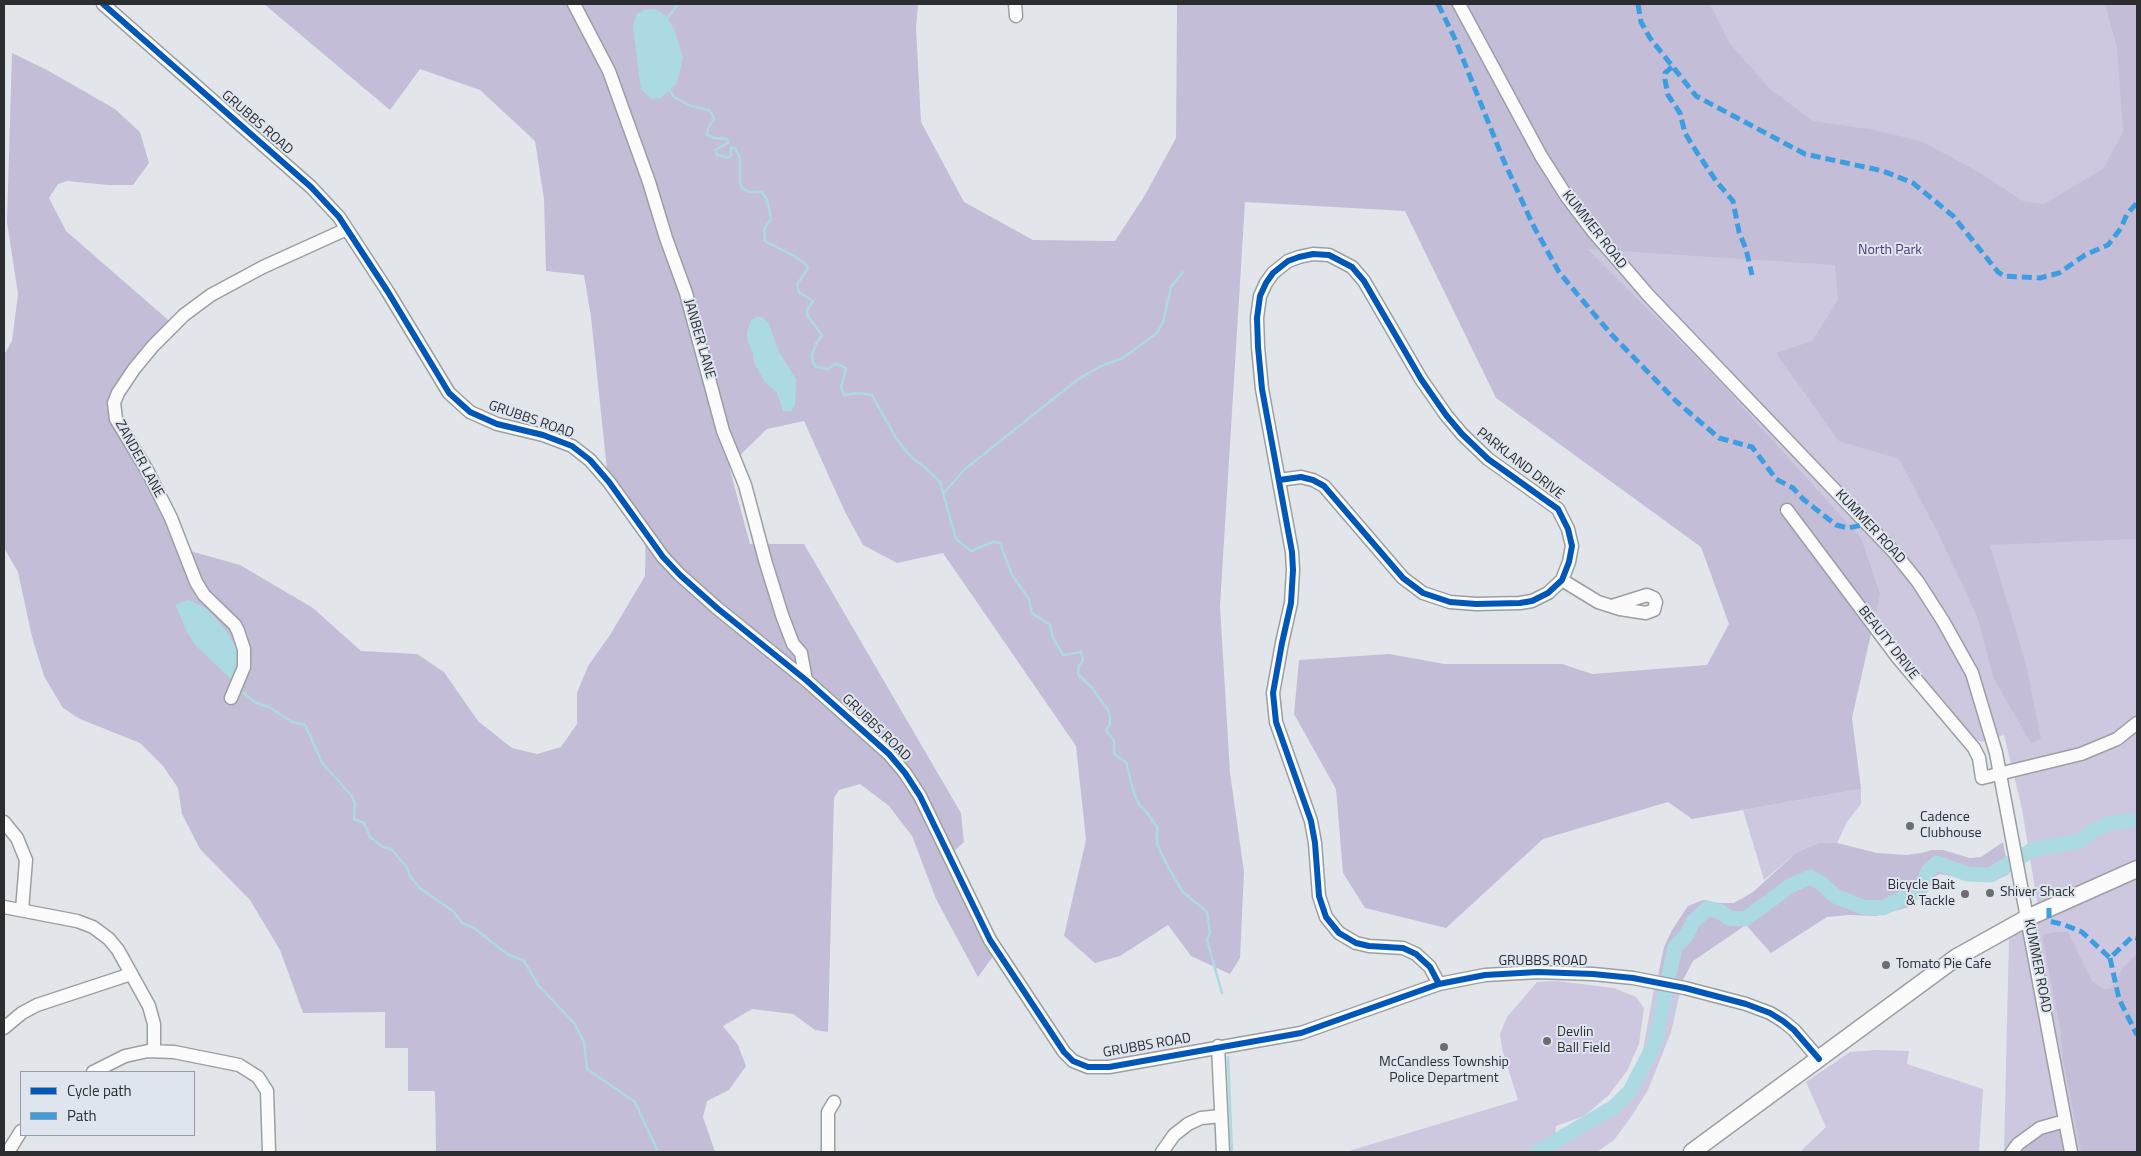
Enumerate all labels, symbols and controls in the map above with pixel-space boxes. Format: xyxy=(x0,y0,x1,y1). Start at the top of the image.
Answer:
street label: GRUBBS ROAD xyxy=(218,87,296,159)
street label: KUMMER ROAD xyxy=(1558,187,1630,273)
park label: North Park xyxy=(1858,243,1922,259)
street label: JANBER LANE xyxy=(680,297,718,381)
street label: GRUBBS ROAD xyxy=(486,398,576,442)
street label: ZANDER LANE xyxy=(111,417,167,501)
street label: PARKLAND DRIVE xyxy=(1473,425,1567,503)
street label: KUMMER ROAD xyxy=(1831,487,1909,567)
street label: BEAUTY DRIVE xyxy=(1854,603,1922,683)
street label: GRUBBS ROAD xyxy=(838,691,914,765)
place label: Cadence Clubhouse xyxy=(1920,810,1982,842)
marker: Cadence Clubhouse xyxy=(1904,820,1916,832)
place label: Bicycle Bait & Tackle xyxy=(1887,878,1955,910)
place label: Shiver Shack xyxy=(2000,885,2075,901)
marker: Shiver Shack xyxy=(1984,887,1996,899)
marker: Bicycle Bait & Tackle xyxy=(1959,888,1971,900)
street label: KUMMER ROAD xyxy=(2020,918,2054,1014)
street label: GRUBBS ROAD xyxy=(1498,954,1588,970)
place label: Tomato Pie Cafe xyxy=(1896,957,1991,973)
marker: Tomato Pie Cafe xyxy=(1880,959,1892,971)
place label: Devlin Ball Field xyxy=(1557,1025,1610,1058)
street label: GRUBBS ROAD xyxy=(1102,1030,1192,1062)
marker: Devlin Ball Field xyxy=(1541,1035,1553,1047)
marker: McCandless Township Police Department xyxy=(1438,1041,1450,1053)
place label: McCandless Township Police Department xyxy=(1379,1055,1509,1088)
legend xyxy=(20,1071,195,1136)
text: Cycle path xyxy=(67,1079,132,1102)
text: Path xyxy=(67,1104,97,1127)

